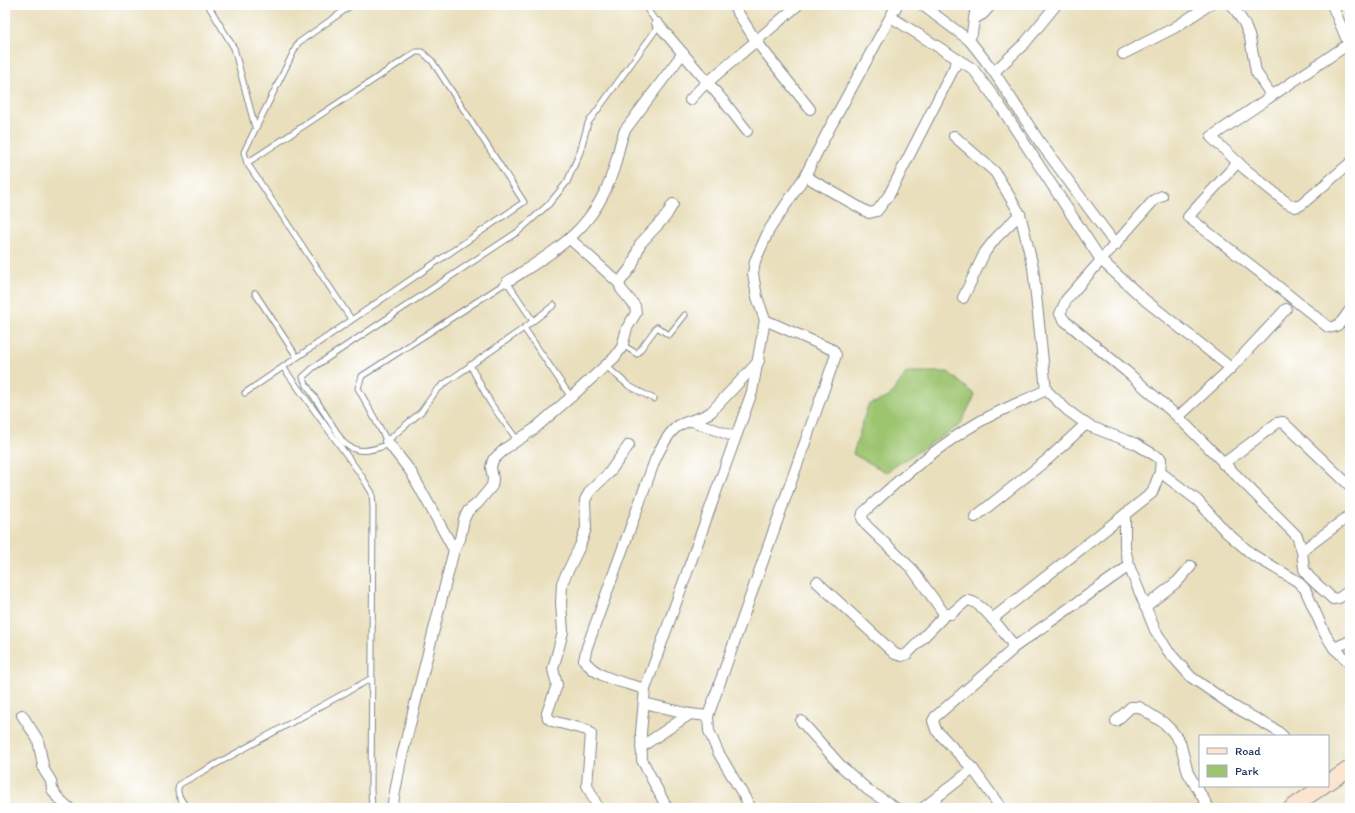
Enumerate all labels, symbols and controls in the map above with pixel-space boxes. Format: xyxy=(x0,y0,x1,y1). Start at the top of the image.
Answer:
legend xyxy=(1199,735,1329,787)
text: Road xyxy=(1235,744,1261,758)
text: Park xyxy=(1235,764,1259,778)

